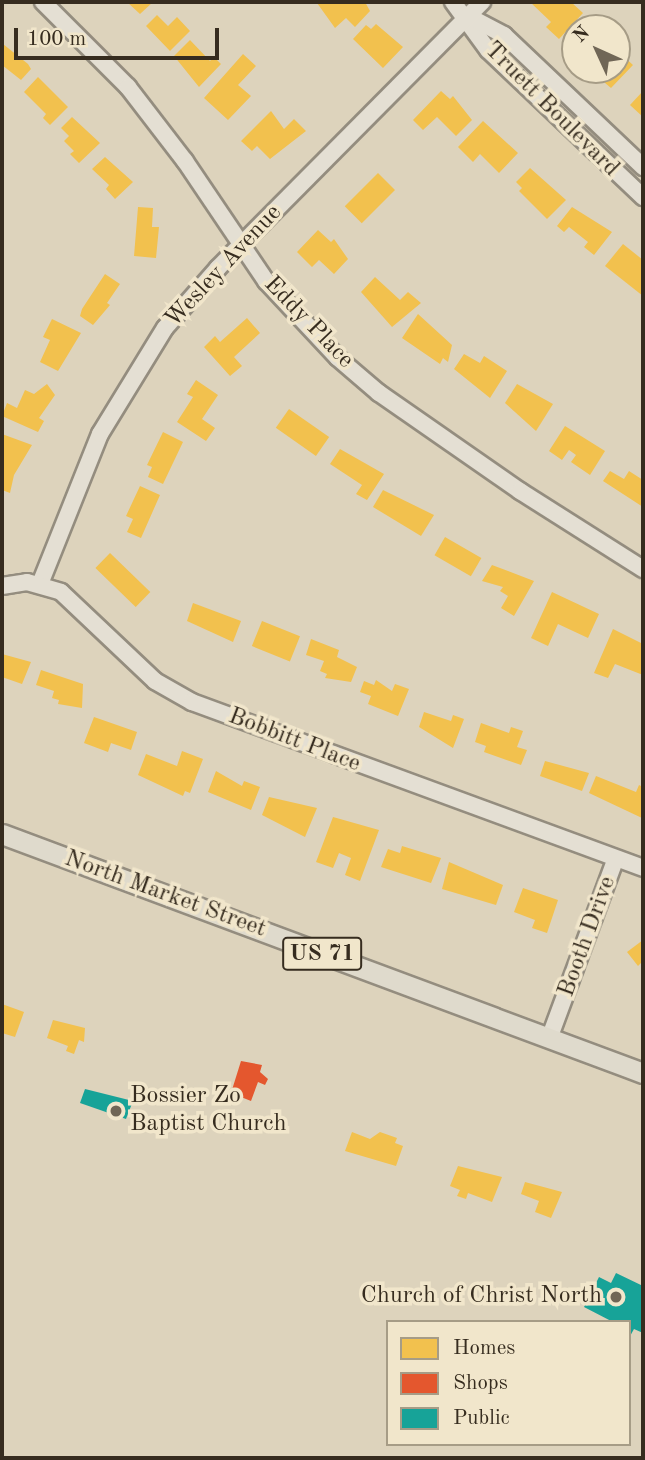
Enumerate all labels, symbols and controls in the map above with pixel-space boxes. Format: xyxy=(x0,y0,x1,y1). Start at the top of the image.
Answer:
scale bar xyxy=(18,14,222,58)
north arrow xyxy=(561,14,631,84)
text: N xyxy=(570,23,594,47)
text: 100 m xyxy=(27,29,86,50)
street label: Truett Boulevard xyxy=(477,36,625,184)
street label: Wesley Avenue xyxy=(160,199,288,335)
street label: Eddy Place xyxy=(257,271,359,375)
street label: Bobbitt Place xyxy=(224,703,364,779)
street label: North Market Street xyxy=(60,845,270,945)
street label: Booth Drive xyxy=(553,873,623,1001)
road number: US 71 xyxy=(282,934,362,973)
place label: Bossier Zo Baptist Church xyxy=(130,1083,287,1139)
marker: Bossier Zo Baptist Church xyxy=(108,1103,124,1119)
place label: Church of Christ North xyxy=(361,1283,602,1311)
marker: Church of Christ North xyxy=(608,1289,624,1305)
legend xyxy=(386,1320,631,1446)
text: Homes xyxy=(453,1338,515,1359)
text: Shops xyxy=(453,1373,508,1394)
text: Public xyxy=(453,1408,510,1429)

